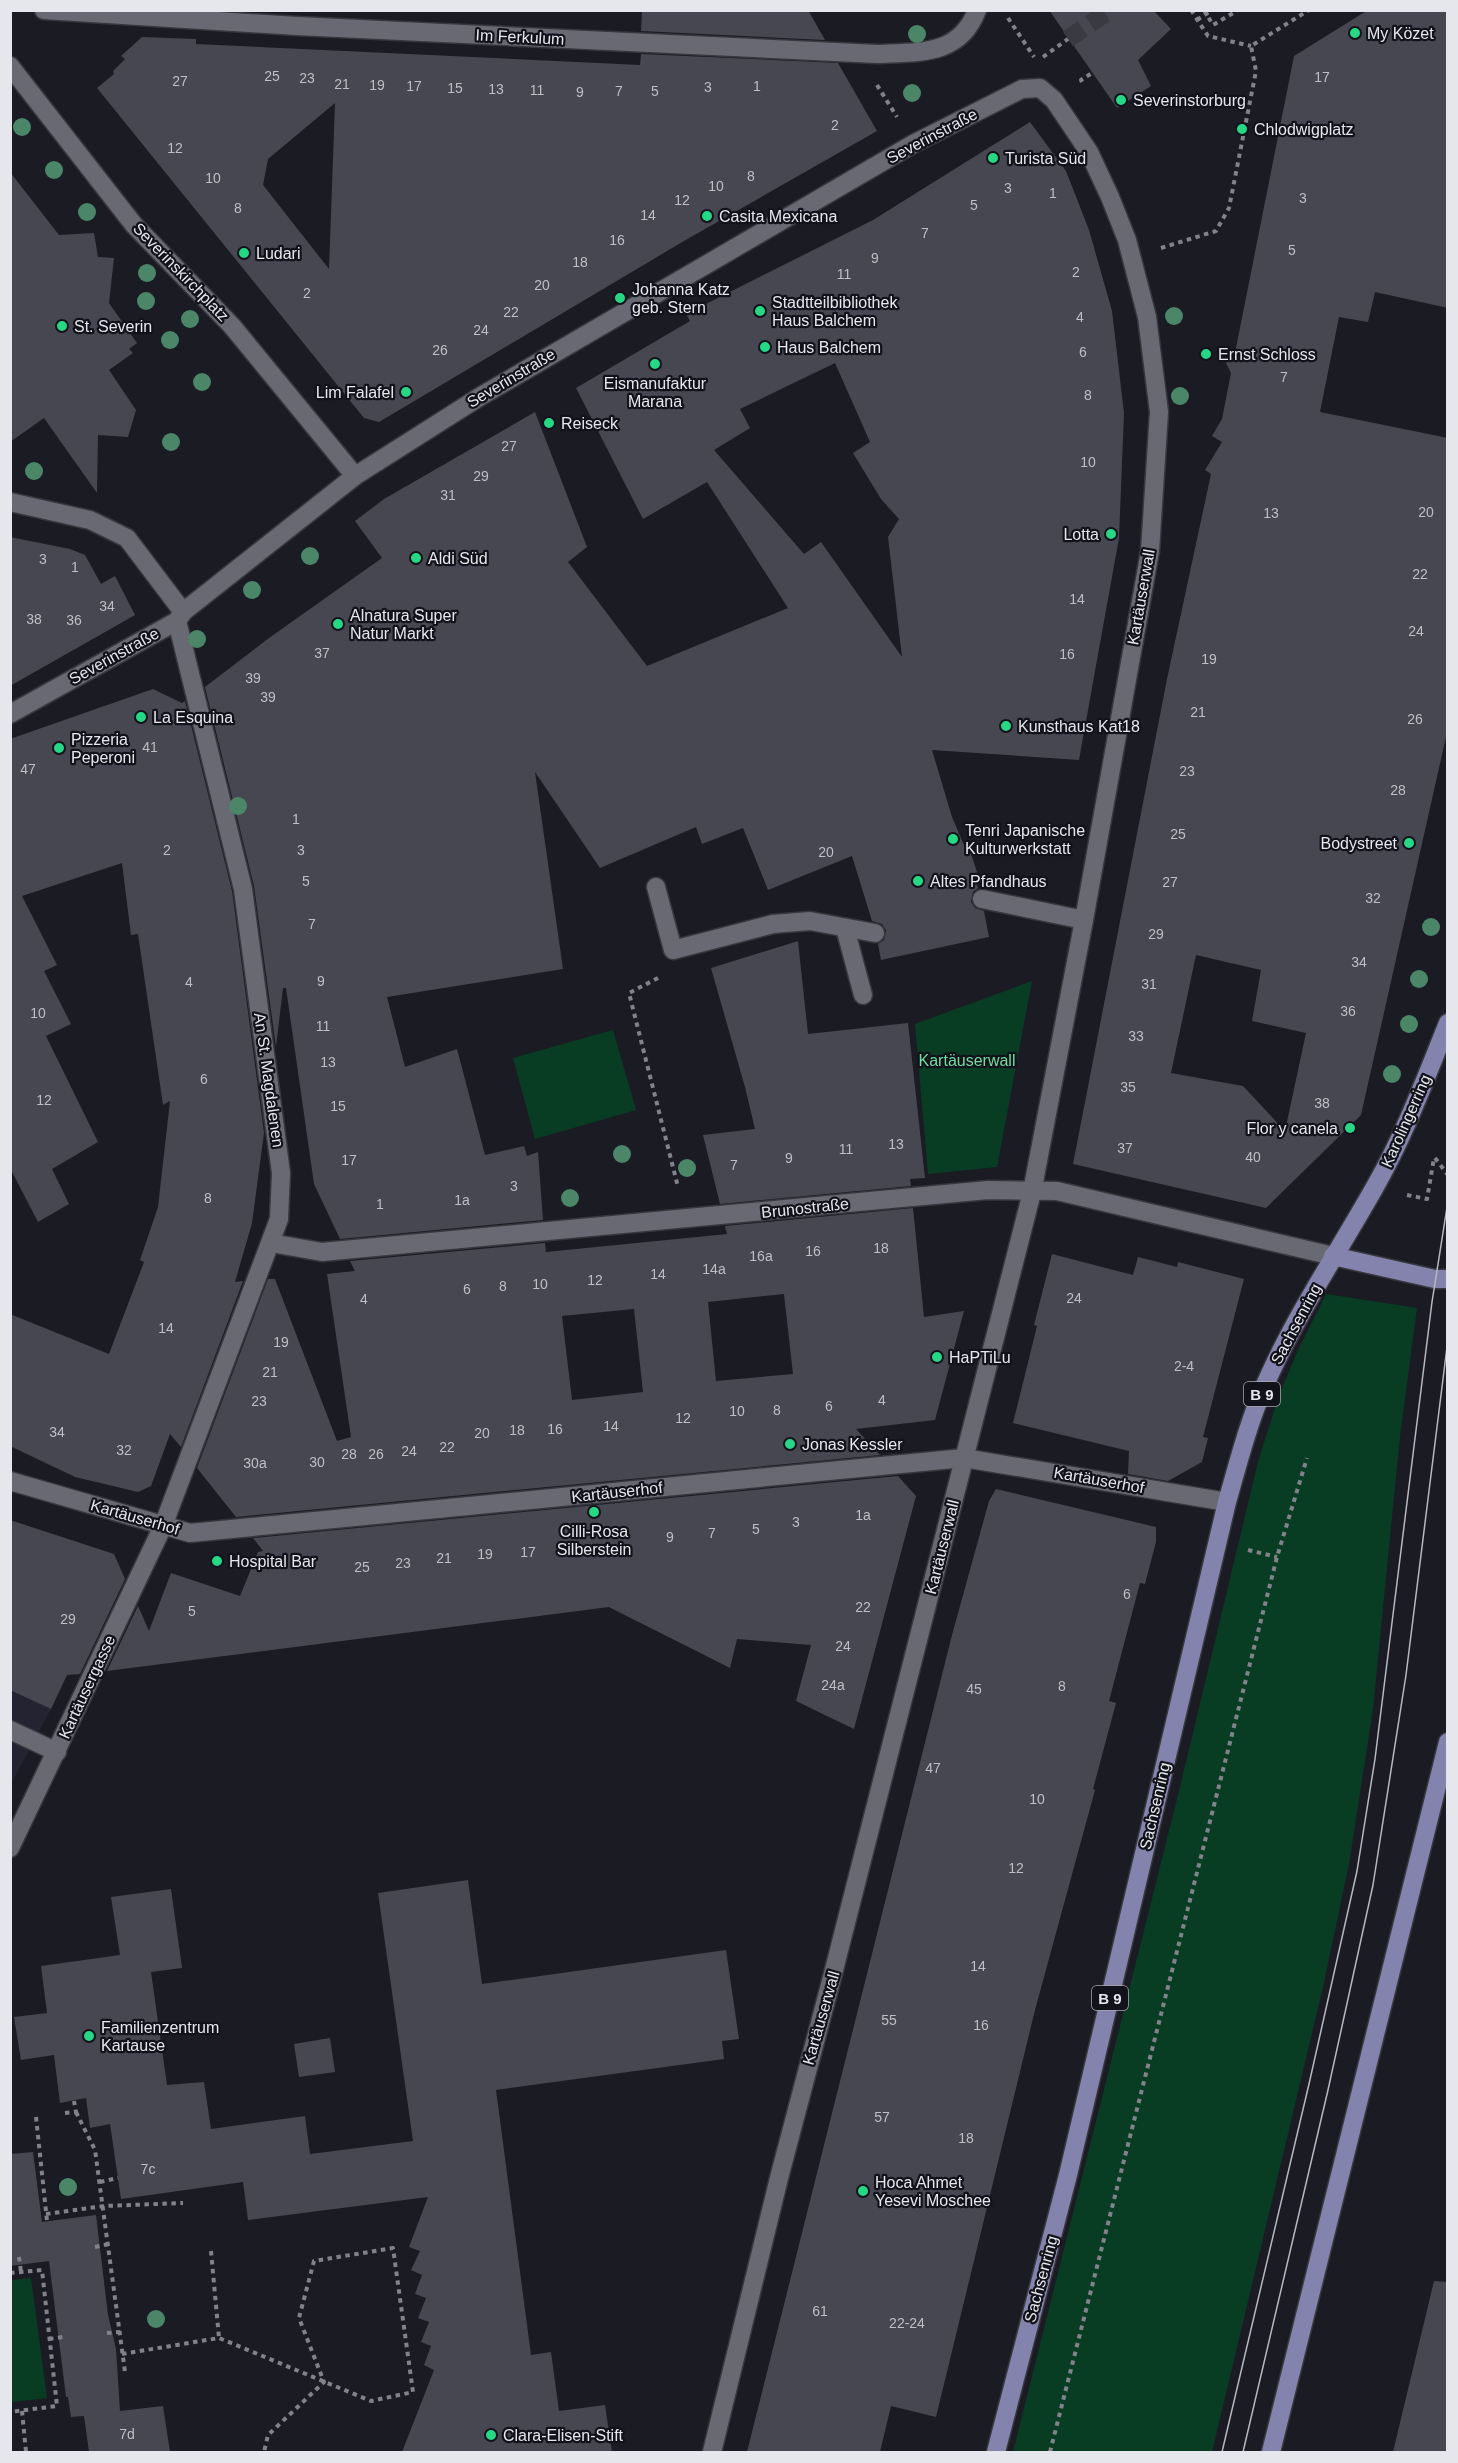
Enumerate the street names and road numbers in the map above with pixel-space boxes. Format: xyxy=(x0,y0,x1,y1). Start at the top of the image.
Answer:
street label: Im Ferkulum xyxy=(475,26,565,48)
street label: Severinstraße xyxy=(884,105,980,167)
street label: Severinskirchplatz xyxy=(130,219,232,325)
street label: Severinstraße xyxy=(464,345,558,411)
street label: Kartäuserwall xyxy=(1124,548,1158,646)
street label: Severinstraße xyxy=(66,624,162,688)
street label: An St. Magdalenen xyxy=(251,1011,287,1149)
street label: Karolingerring xyxy=(1378,1072,1434,1170)
street label: Brunostraße xyxy=(760,1195,850,1221)
street label: Sachsenring xyxy=(1268,1281,1324,1367)
road number: B 9 xyxy=(1244,1382,1280,1406)
street label: Kartäuserhof xyxy=(1052,1464,1146,1496)
street label: Kartäuserhof xyxy=(571,1479,664,1505)
street label: Kartäuserhof xyxy=(89,1496,182,1538)
street label: Kartäuserwall xyxy=(922,1498,962,1596)
street label: Kartäusergasse xyxy=(56,1633,118,1741)
street label: Sachsenring xyxy=(1137,1761,1173,1851)
street label: Kartäuserwall xyxy=(799,1969,843,2067)
road number: B 9 xyxy=(1092,1986,1128,2010)
street label: Sachsenring xyxy=(1021,2234,1061,2324)

